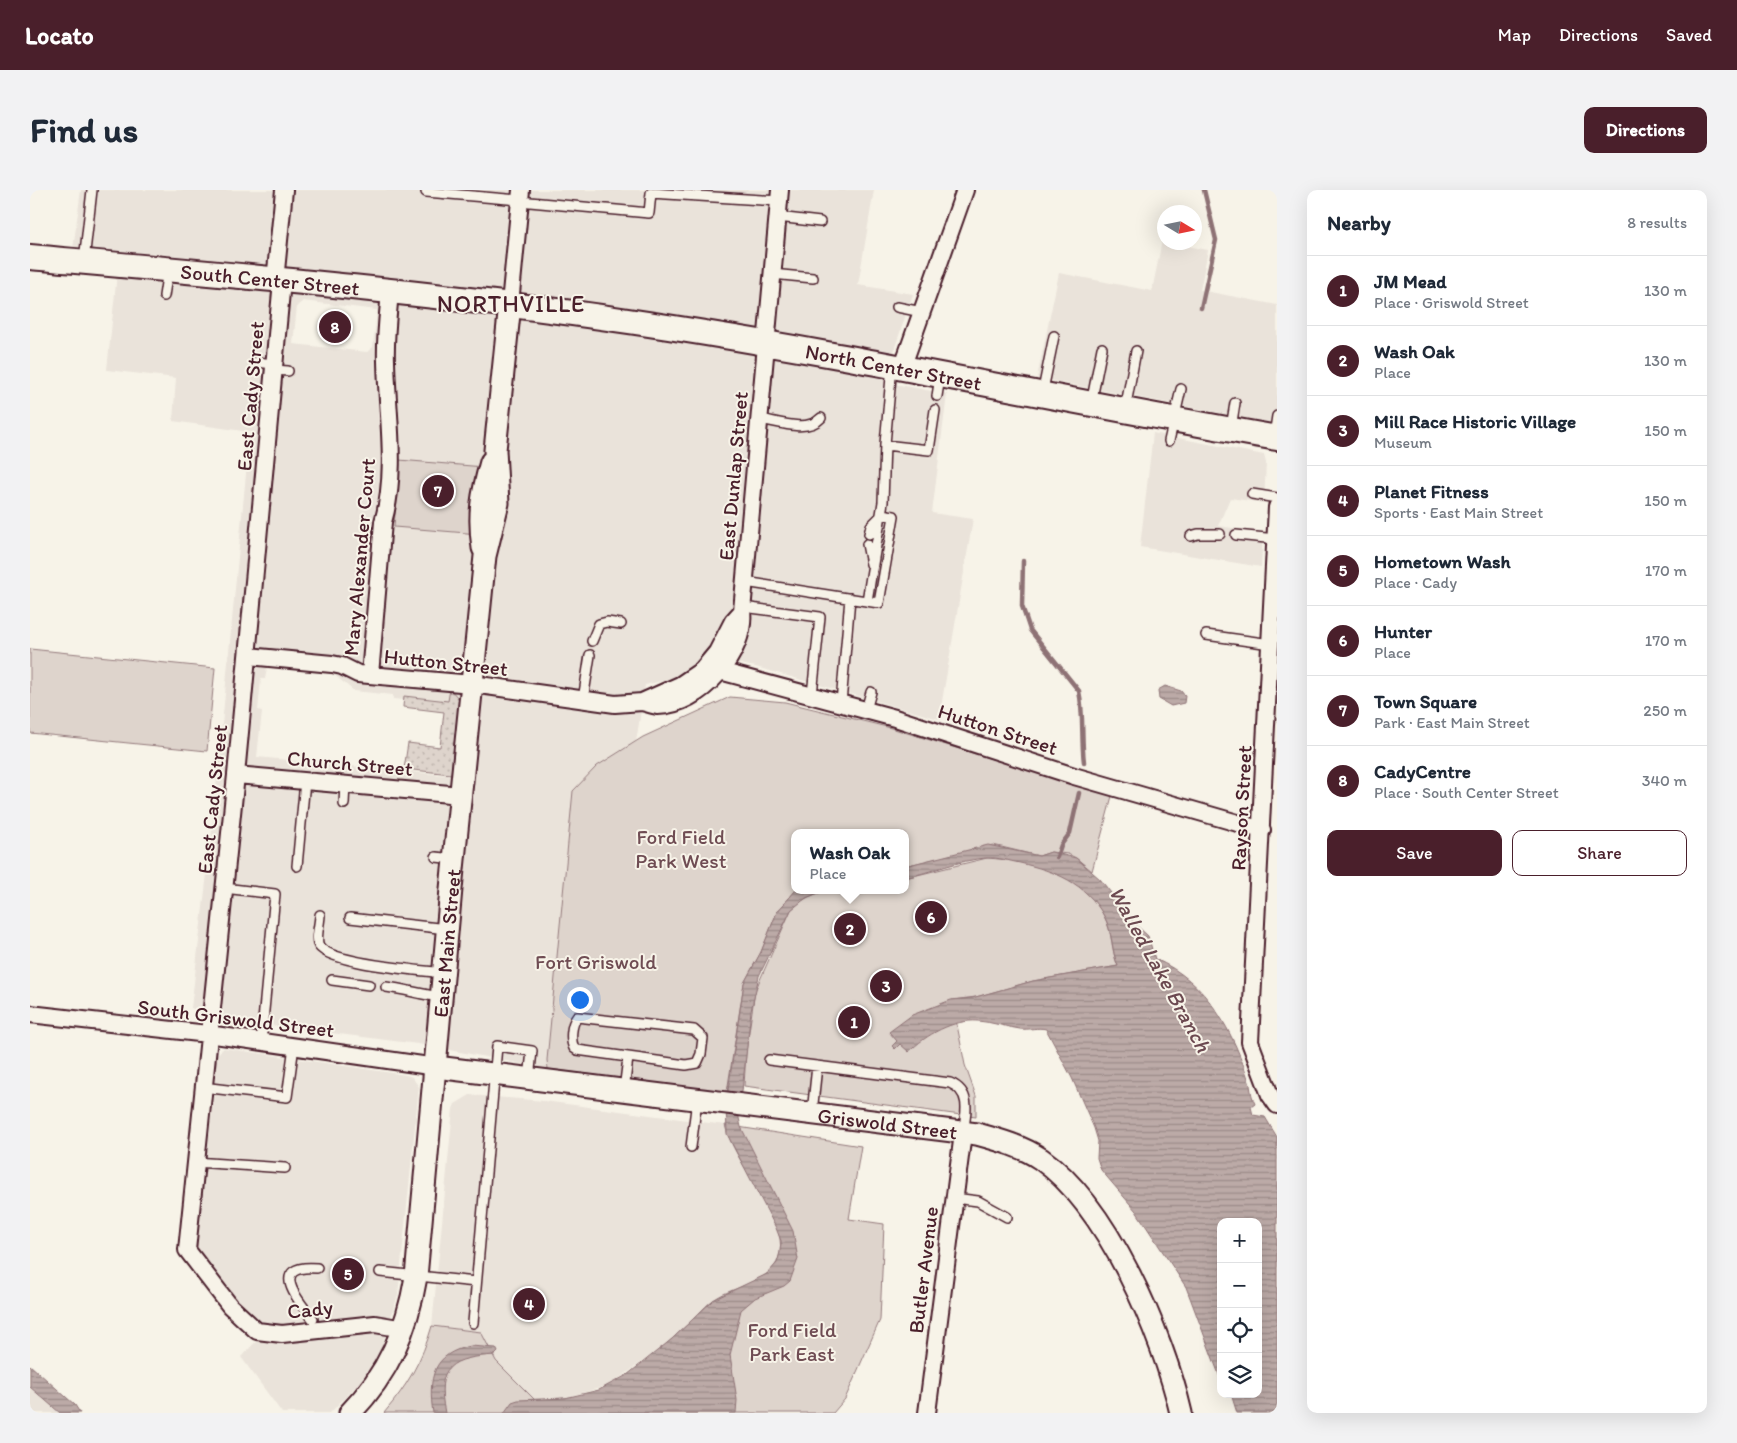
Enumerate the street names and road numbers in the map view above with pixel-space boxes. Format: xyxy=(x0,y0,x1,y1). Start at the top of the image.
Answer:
street label: South Center Street xyxy=(179,258,361,300)
street label: East Cady Street xyxy=(231,320,269,472)
street label: North Center Street xyxy=(803,338,984,395)
street label: East Dunlap Street xyxy=(713,390,753,562)
street label: Mary Alexander Court xyxy=(338,457,380,657)
street label: Hutton Street xyxy=(383,643,509,681)
street label: Hutton Street xyxy=(935,698,1061,760)
street label: East Cady Street xyxy=(192,723,232,875)
street label: Church Street xyxy=(286,745,414,781)
street label: Rayson Street xyxy=(1225,745,1257,871)
street label: East Main Street xyxy=(427,868,466,1018)
street label: South Griswold Street xyxy=(136,994,336,1042)
street label: Griswold Street xyxy=(816,1102,959,1144)
street label: Butler Avenue xyxy=(903,1205,943,1335)
street label: Cady xyxy=(286,1294,334,1324)

